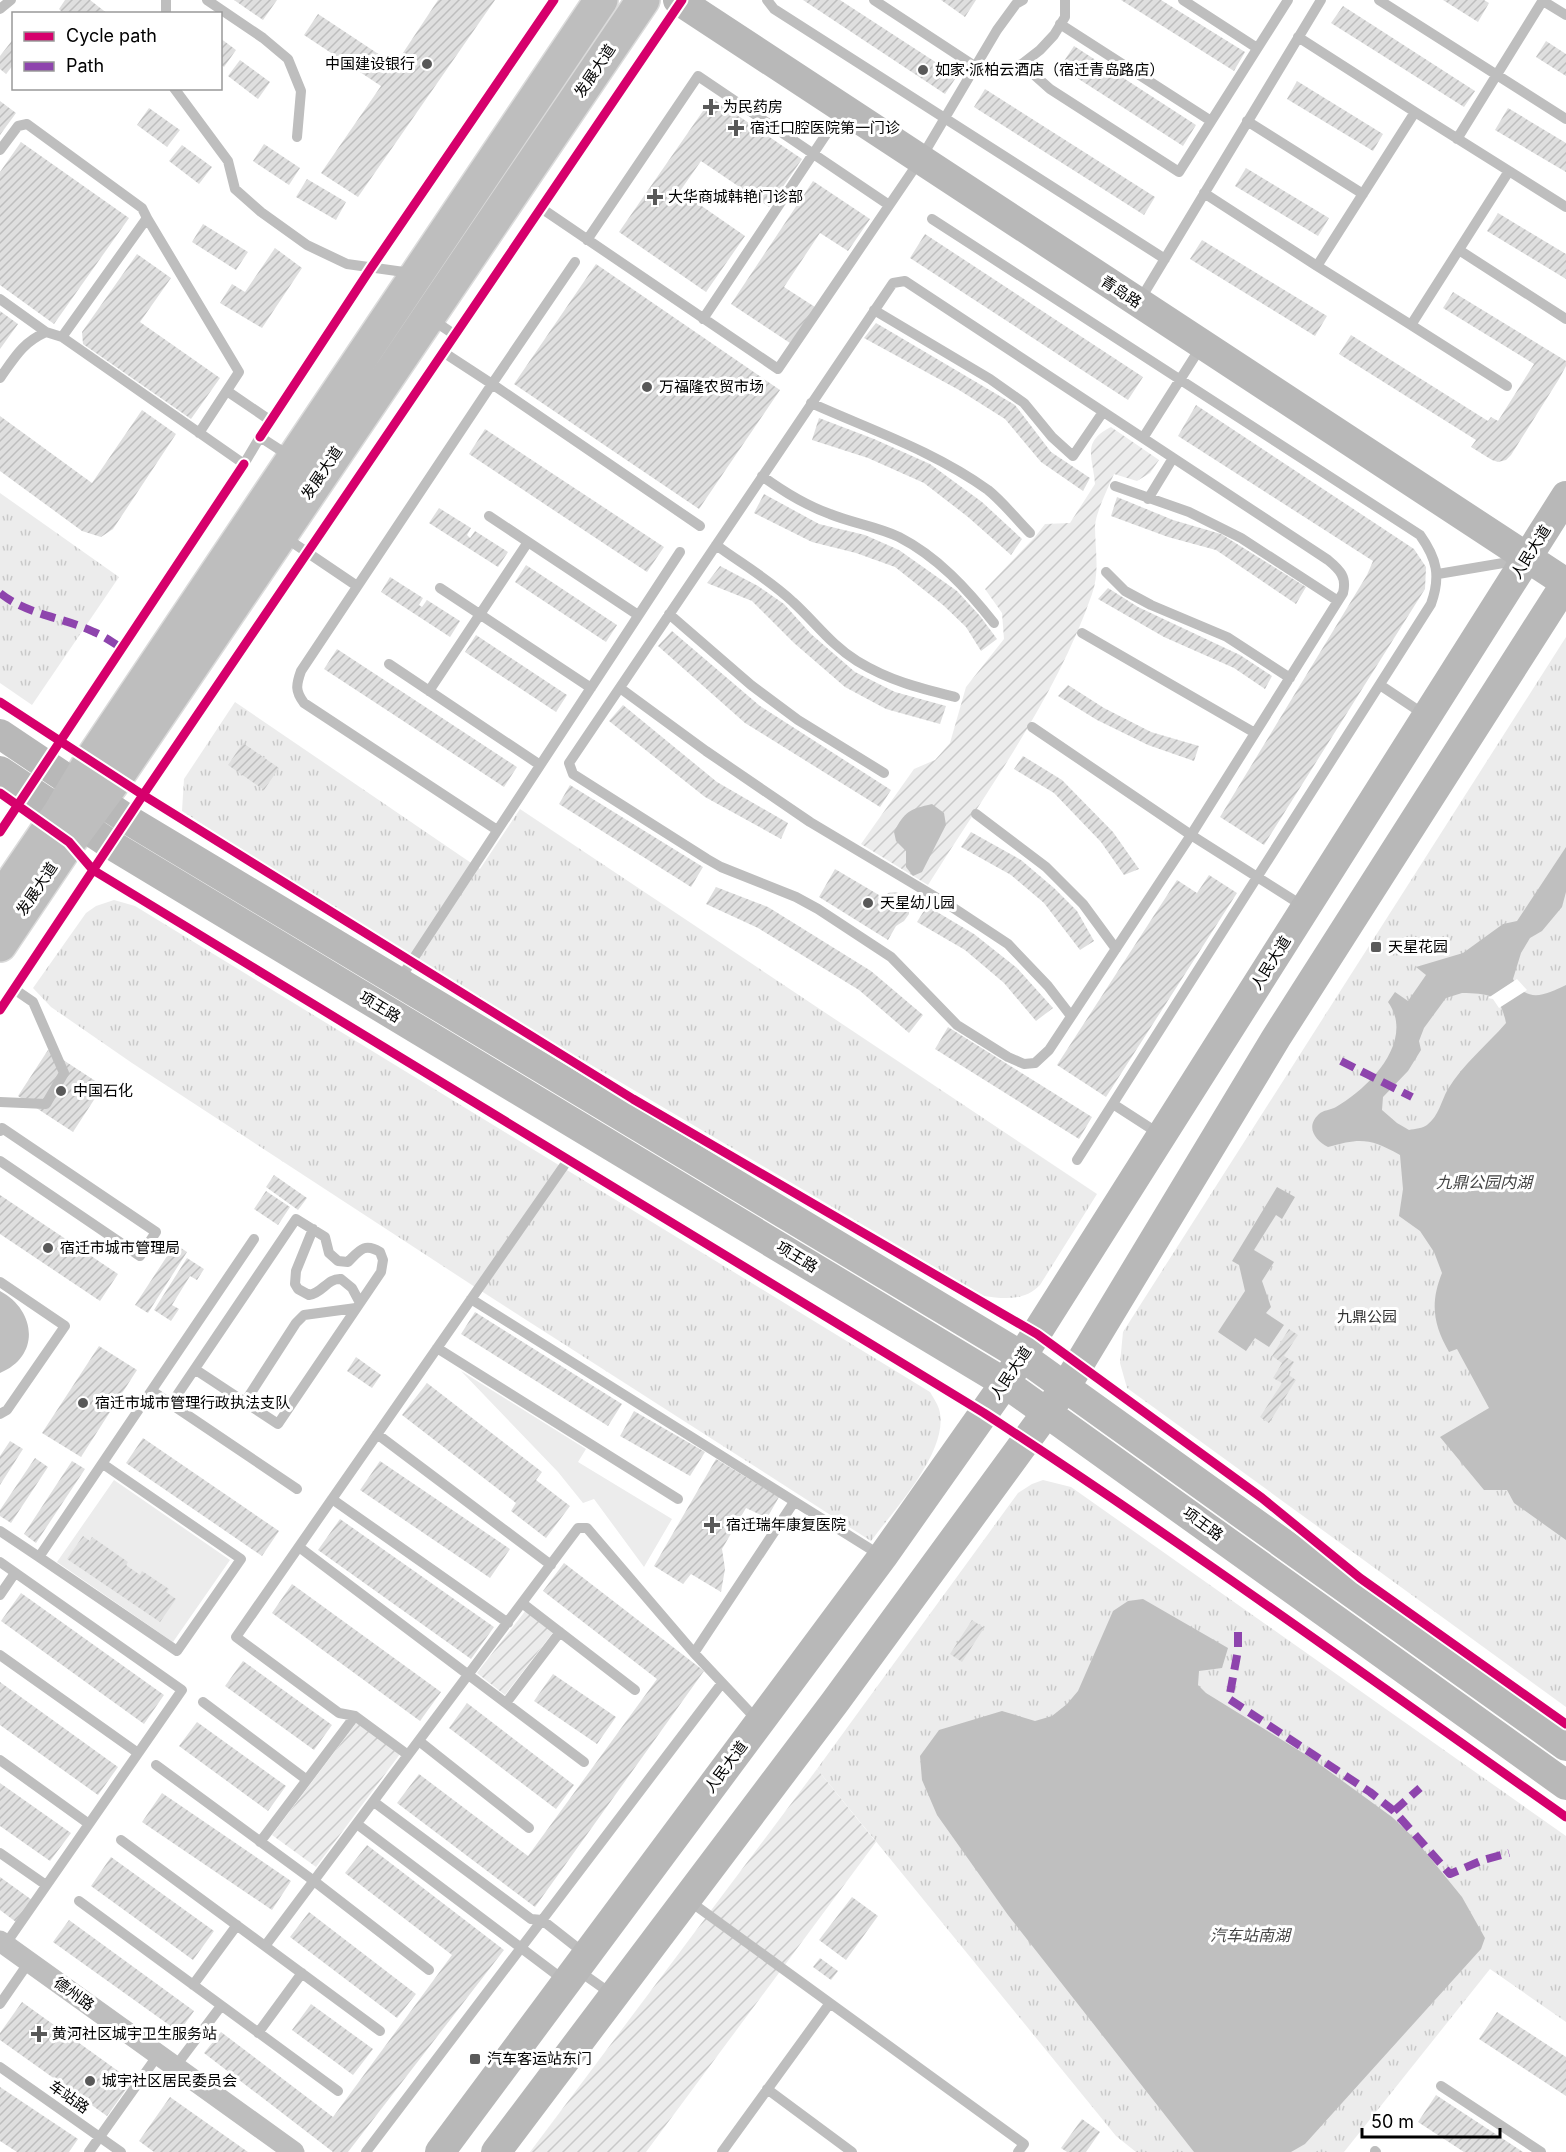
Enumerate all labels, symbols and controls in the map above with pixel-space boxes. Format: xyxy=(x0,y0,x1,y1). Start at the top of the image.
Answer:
legend xyxy=(12,12,222,90)
text: Cycle path xyxy=(66,25,157,46)
street label: 发展大道 xyxy=(570,41,619,101)
place label: 中国建设银行 xyxy=(325,54,415,73)
text: Path xyxy=(66,55,104,76)
marker: 中国建设银行 xyxy=(420,57,434,71)
place label: 如家·派柏云酒店（宿迁青岛路店） xyxy=(935,60,1164,79)
marker: 如家·派柏云酒店（宿迁青岛路店） xyxy=(916,63,930,77)
place label: 为民药房 xyxy=(723,97,783,116)
marker: 为民药房 xyxy=(704,100,718,114)
place label: 宿迁口腔医院第一门诊 xyxy=(750,118,900,137)
marker: 宿迁口腔医院第一门诊 xyxy=(727,119,745,137)
place label: 大华商城韩艳门诊部 xyxy=(668,187,803,206)
marker: 大华商城韩艳门诊部 xyxy=(646,188,664,206)
street label: 青岛路 xyxy=(1097,271,1145,312)
place label: 万福隆农贸市场 xyxy=(659,377,764,396)
marker: 万福隆农贸市场 xyxy=(640,380,654,394)
street label: 发展大道 xyxy=(297,443,346,503)
street label: 人民大道 xyxy=(1507,521,1555,582)
street label: 发展大道 xyxy=(12,859,61,919)
place label: 天星幼儿园 xyxy=(880,893,955,912)
marker: 天星幼儿园 xyxy=(861,896,875,910)
street label: 人民大道 xyxy=(1247,932,1295,993)
place label: 天星花园 xyxy=(1388,937,1448,956)
marker: 天星花园 xyxy=(1369,940,1383,954)
street label: 项王路 xyxy=(356,987,404,1026)
place label: 中国石化 xyxy=(73,1081,133,1100)
marker: 中国石化 xyxy=(54,1084,68,1098)
water label: 九鼎公园内湖 xyxy=(1436,1172,1535,1192)
street label: 项王路 xyxy=(773,1237,821,1276)
place label: 宿迁市城市管理局 xyxy=(60,1238,180,1257)
marker: 宿迁市城市管理局 xyxy=(41,1241,55,1255)
park label: 九鼎公园 xyxy=(1337,1307,1397,1326)
street label: 人民大道 xyxy=(986,1343,1035,1403)
place label: 宿迁市城市管理行政执法支队 xyxy=(95,1393,290,1412)
marker: 宿迁市城市管理行政执法支队 xyxy=(76,1396,90,1410)
street label: 项王路 xyxy=(1180,1503,1227,1545)
place label: 宿迁瑞年康复医院 xyxy=(726,1515,846,1534)
marker: 宿迁瑞年康复医院 xyxy=(703,1516,721,1534)
street label: 人民大道 xyxy=(700,1737,751,1796)
water label: 汽车站南湖 xyxy=(1210,1925,1293,1945)
street label: 德州路 xyxy=(51,1973,98,2015)
place label: 黄河社区城宇卫生服务站 xyxy=(52,2024,217,2043)
marker: 黄河社区城宇卫生服务站 xyxy=(30,2025,48,2043)
place label: 汽车客运站东门 xyxy=(487,2049,592,2068)
marker: 汽车客运站东门 xyxy=(468,2052,482,2066)
place label: 城宇社区居民委员会 xyxy=(102,2071,237,2090)
marker: 城宇社区居民委员会 xyxy=(83,2074,97,2088)
street label: 车站路 xyxy=(45,2076,93,2117)
scale bar xyxy=(1362,2101,1500,2139)
text: 50 m xyxy=(1371,2111,1414,2132)

